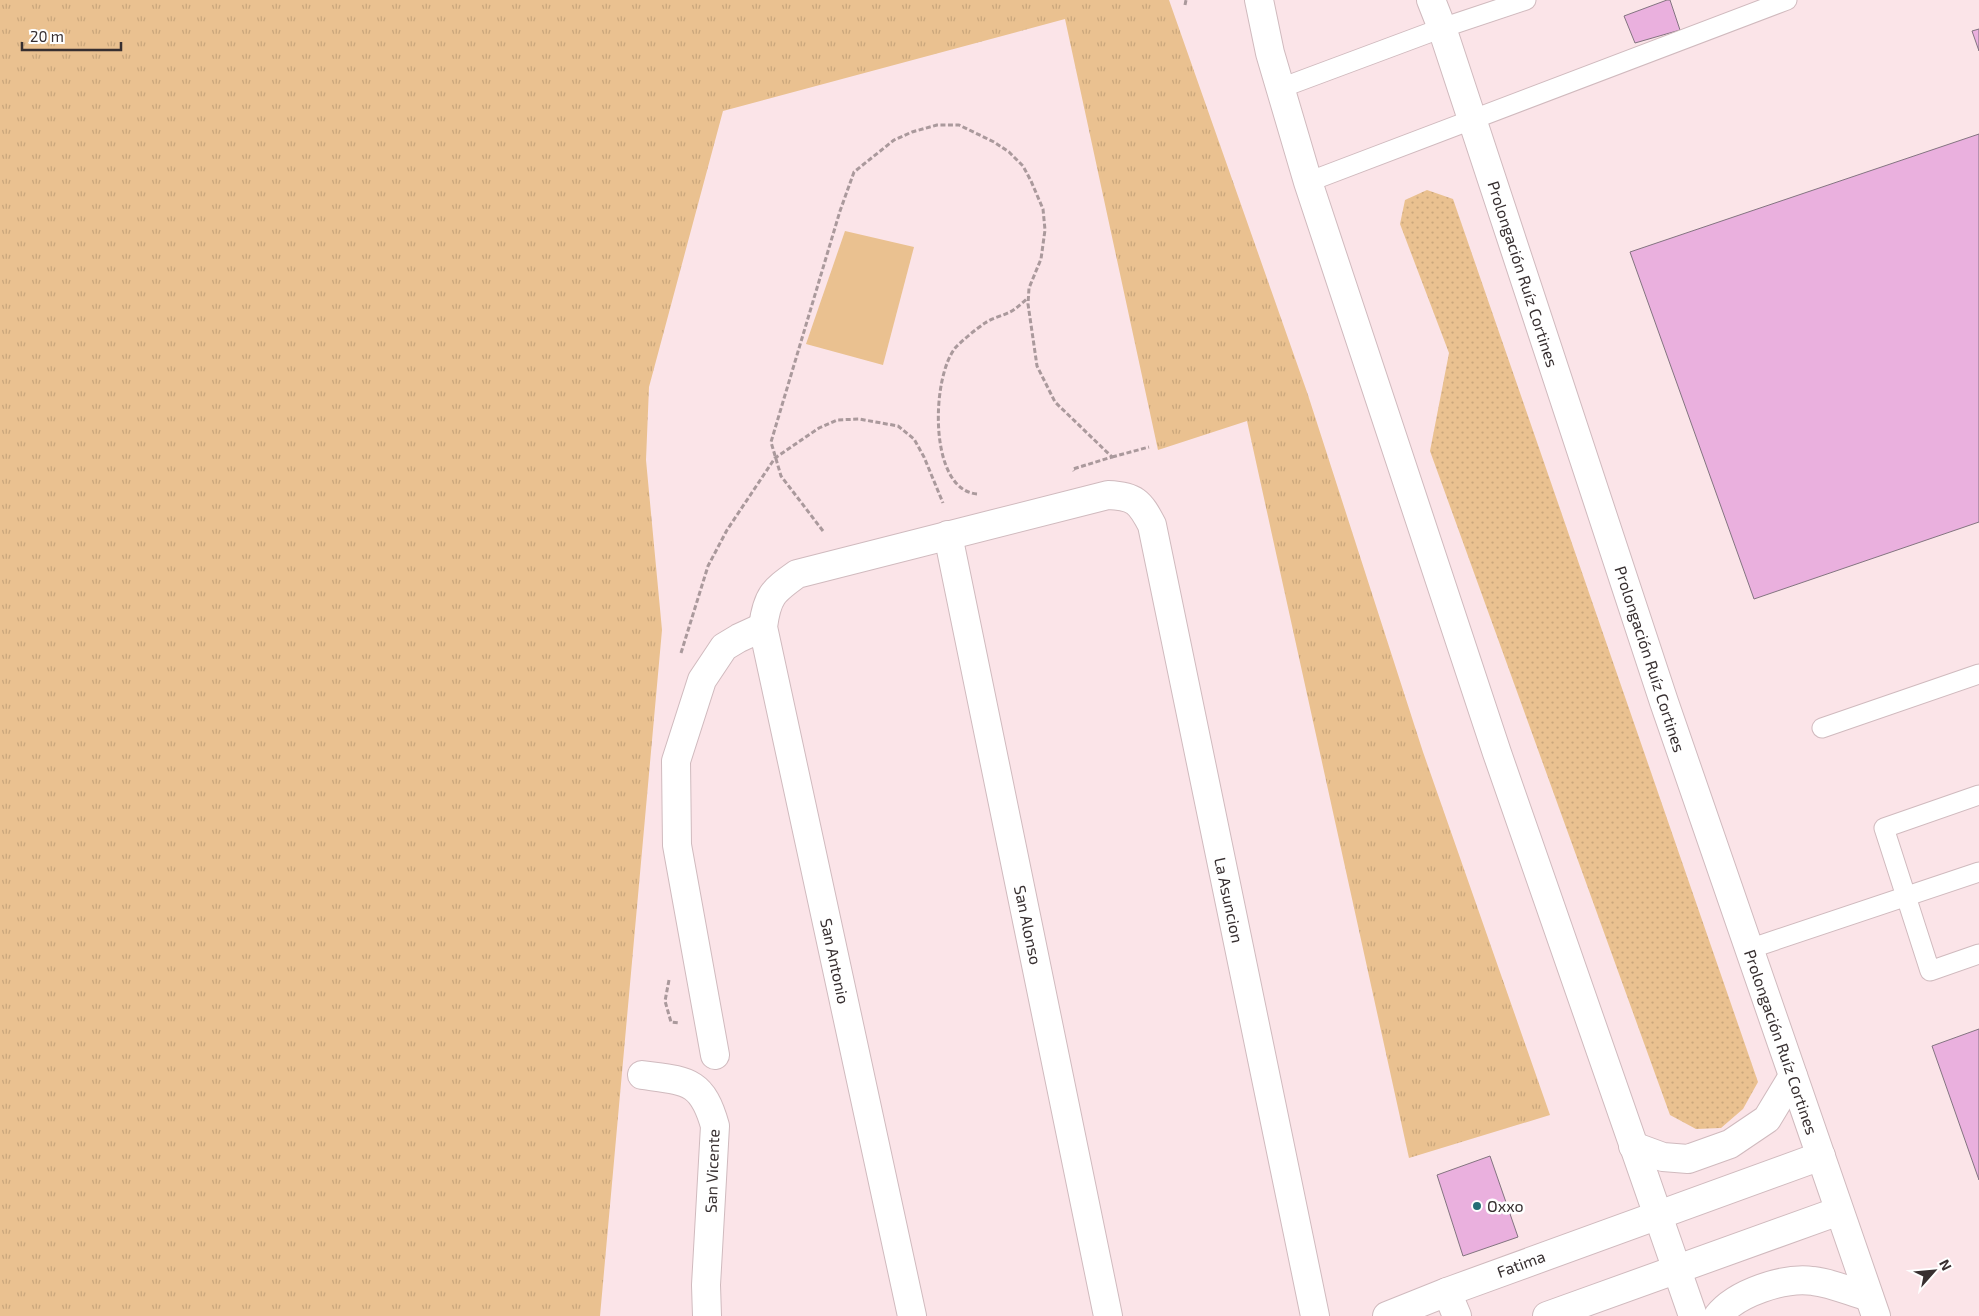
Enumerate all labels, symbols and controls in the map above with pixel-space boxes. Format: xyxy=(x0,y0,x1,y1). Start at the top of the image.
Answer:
scale bar xyxy=(22,20,121,52)
text: 20 m xyxy=(30,27,64,45)
street label: Prolongación Ruíz Cortines xyxy=(1484,178,1563,369)
street label: Prolongación Ruíz Cortines xyxy=(1611,563,1690,754)
street label: La Asuncion xyxy=(1211,855,1248,944)
street label: San Alonso xyxy=(1011,884,1046,966)
street label: San Antonio xyxy=(817,916,854,1005)
street label: Prolongación Ruíz Cortines xyxy=(1741,947,1822,1137)
street label: San Vicente xyxy=(701,1129,722,1213)
place label: Oxxo xyxy=(1487,1196,1524,1215)
marker: Oxxo xyxy=(1471,1200,1483,1212)
street label: Fatima xyxy=(1494,1246,1548,1281)
north arrow xyxy=(1909,1246,1959,1296)
text: N xyxy=(1936,1257,1956,1273)

